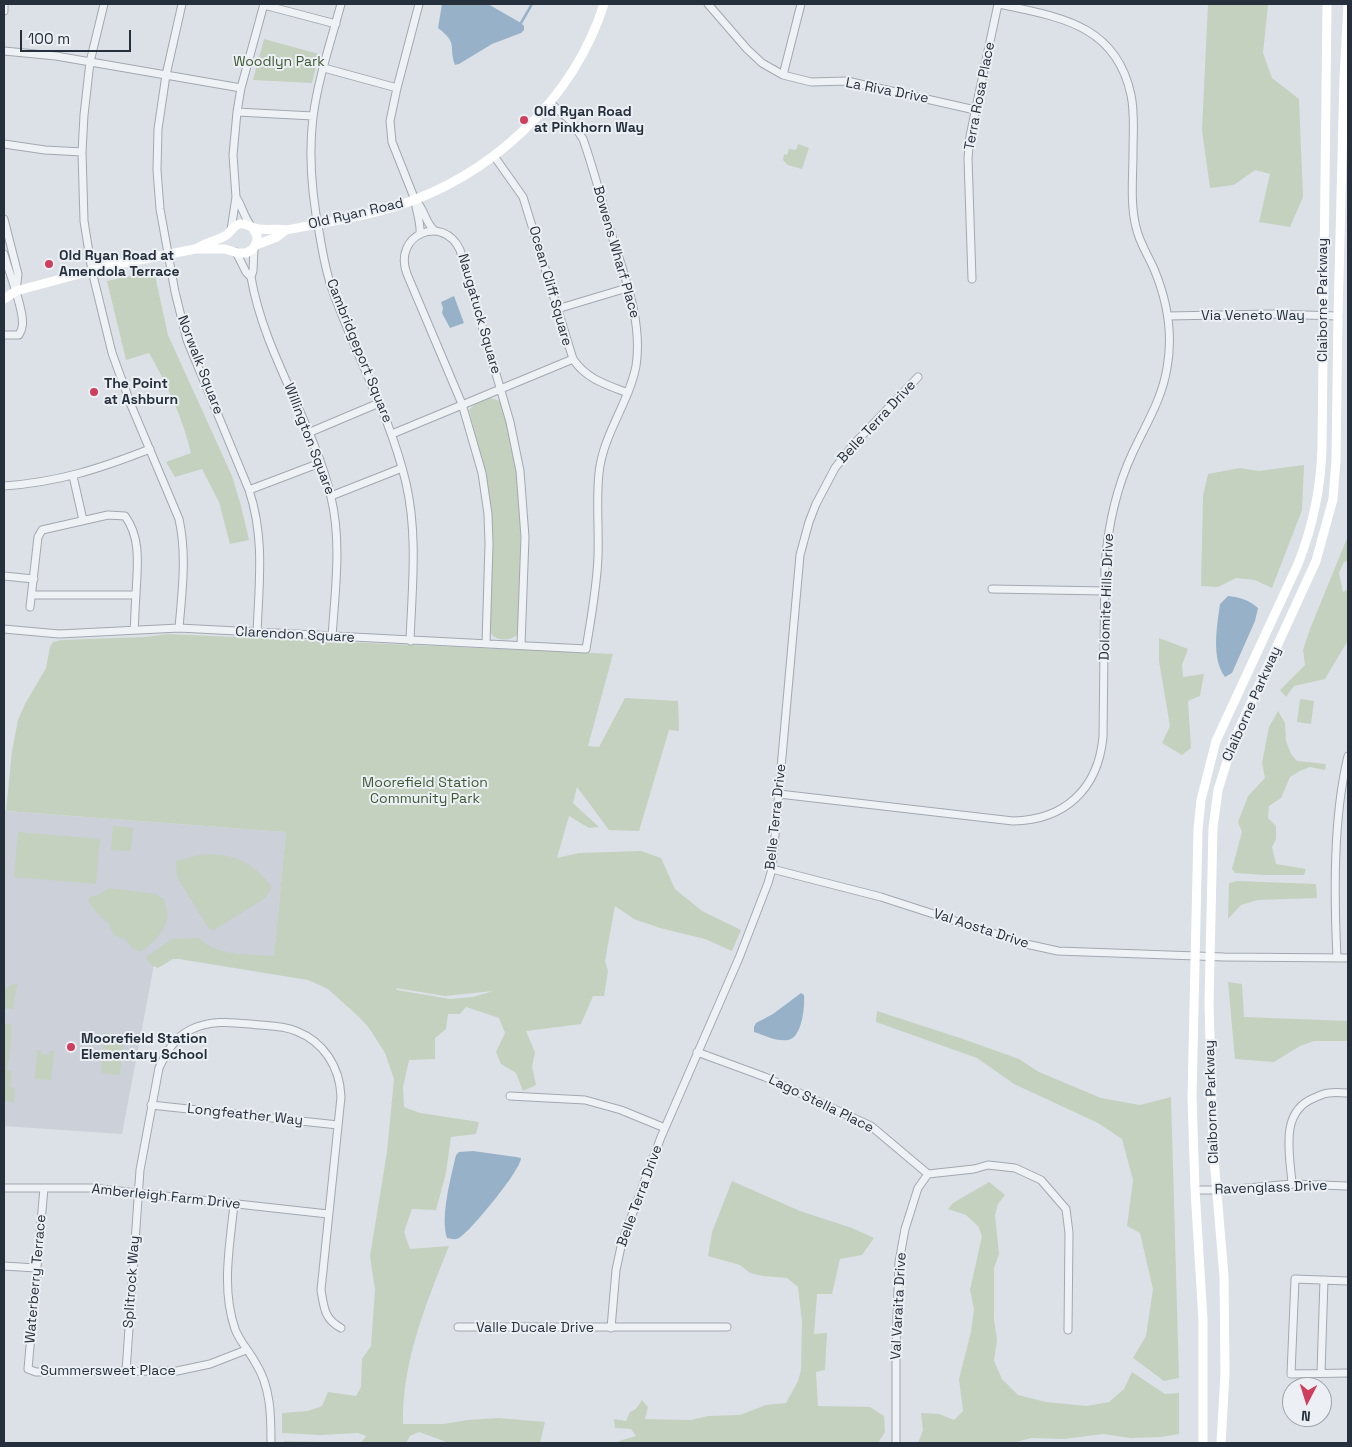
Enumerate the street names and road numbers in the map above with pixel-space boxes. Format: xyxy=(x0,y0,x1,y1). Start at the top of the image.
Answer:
street label: Terra Rosa Place xyxy=(961,40,999,152)
street label: La Riva Drive xyxy=(844,75,930,107)
street label: Bowens Wharf Place xyxy=(589,184,643,320)
street label: Old Ryan Road xyxy=(307,195,405,233)
street label: Ocean Cliff Square xyxy=(525,224,575,348)
street label: Claiborne Parkway xyxy=(1315,238,1331,362)
street label: Naugatuck Square xyxy=(454,252,504,376)
street label: Cambridgeport Square xyxy=(322,277,396,425)
street label: Via Veneto Way xyxy=(1201,308,1305,324)
street label: Norwalk Square xyxy=(173,313,227,417)
street label: Belle Terra Drive xyxy=(834,377,920,467)
street label: Willington Square xyxy=(280,381,338,497)
street label: Dolomite Hills Drive xyxy=(1096,533,1118,661)
street label: Clarendon Square xyxy=(235,623,355,647)
street label: Claiborne Parkway xyxy=(1219,644,1285,764)
street label: Belle Terra Drive xyxy=(762,763,790,871)
street label: Val Aosta Drive xyxy=(931,906,1031,952)
street label: Claiborne Parkway xyxy=(1201,1040,1223,1164)
street label: Lago Stella Place xyxy=(766,1071,876,1137)
street label: Longfeather Way xyxy=(186,1101,304,1129)
street label: Belle Terra Drive xyxy=(614,1143,666,1249)
street label: Ravenglass Drive xyxy=(1214,1178,1328,1198)
street label: Amberleigh Farm Drive xyxy=(91,1181,241,1213)
street label: Waterberry Terrace xyxy=(22,1214,50,1344)
street label: Splitrock Way xyxy=(120,1235,144,1329)
street label: Val Varaita Drive xyxy=(888,1252,910,1360)
street label: Valle Ducale Drive xyxy=(476,1320,594,1336)
street label: Summersweet Place xyxy=(40,1363,176,1379)

